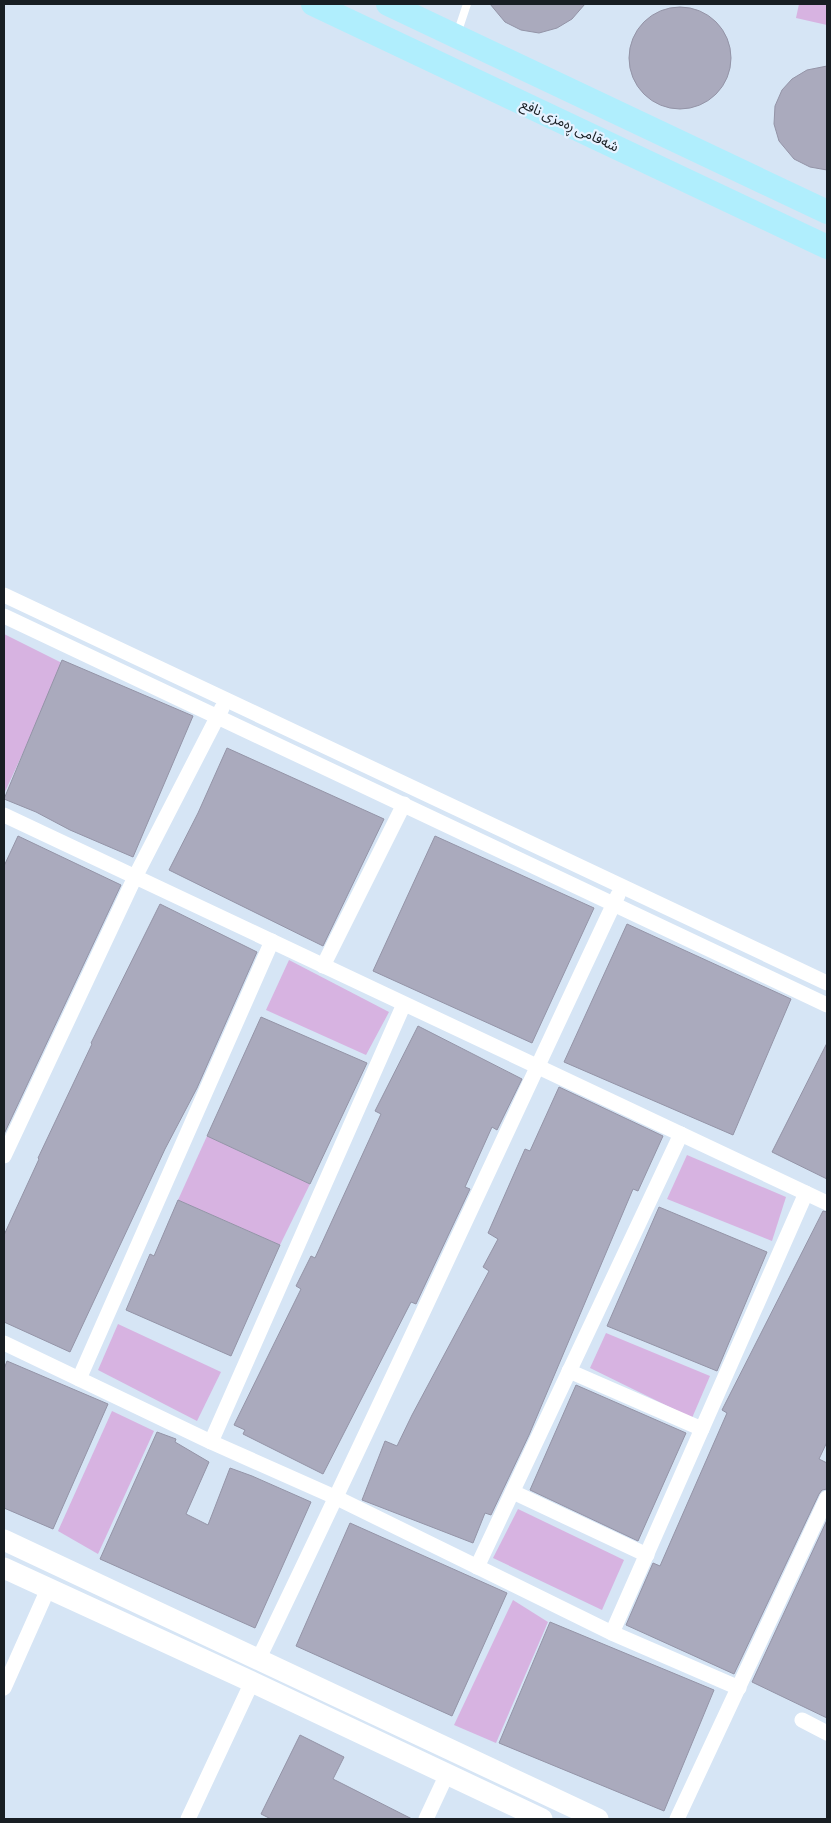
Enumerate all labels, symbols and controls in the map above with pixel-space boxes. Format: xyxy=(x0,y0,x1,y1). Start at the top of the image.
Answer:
street label: شەقامی ڕەمزی نافع xyxy=(517,95,622,158)

